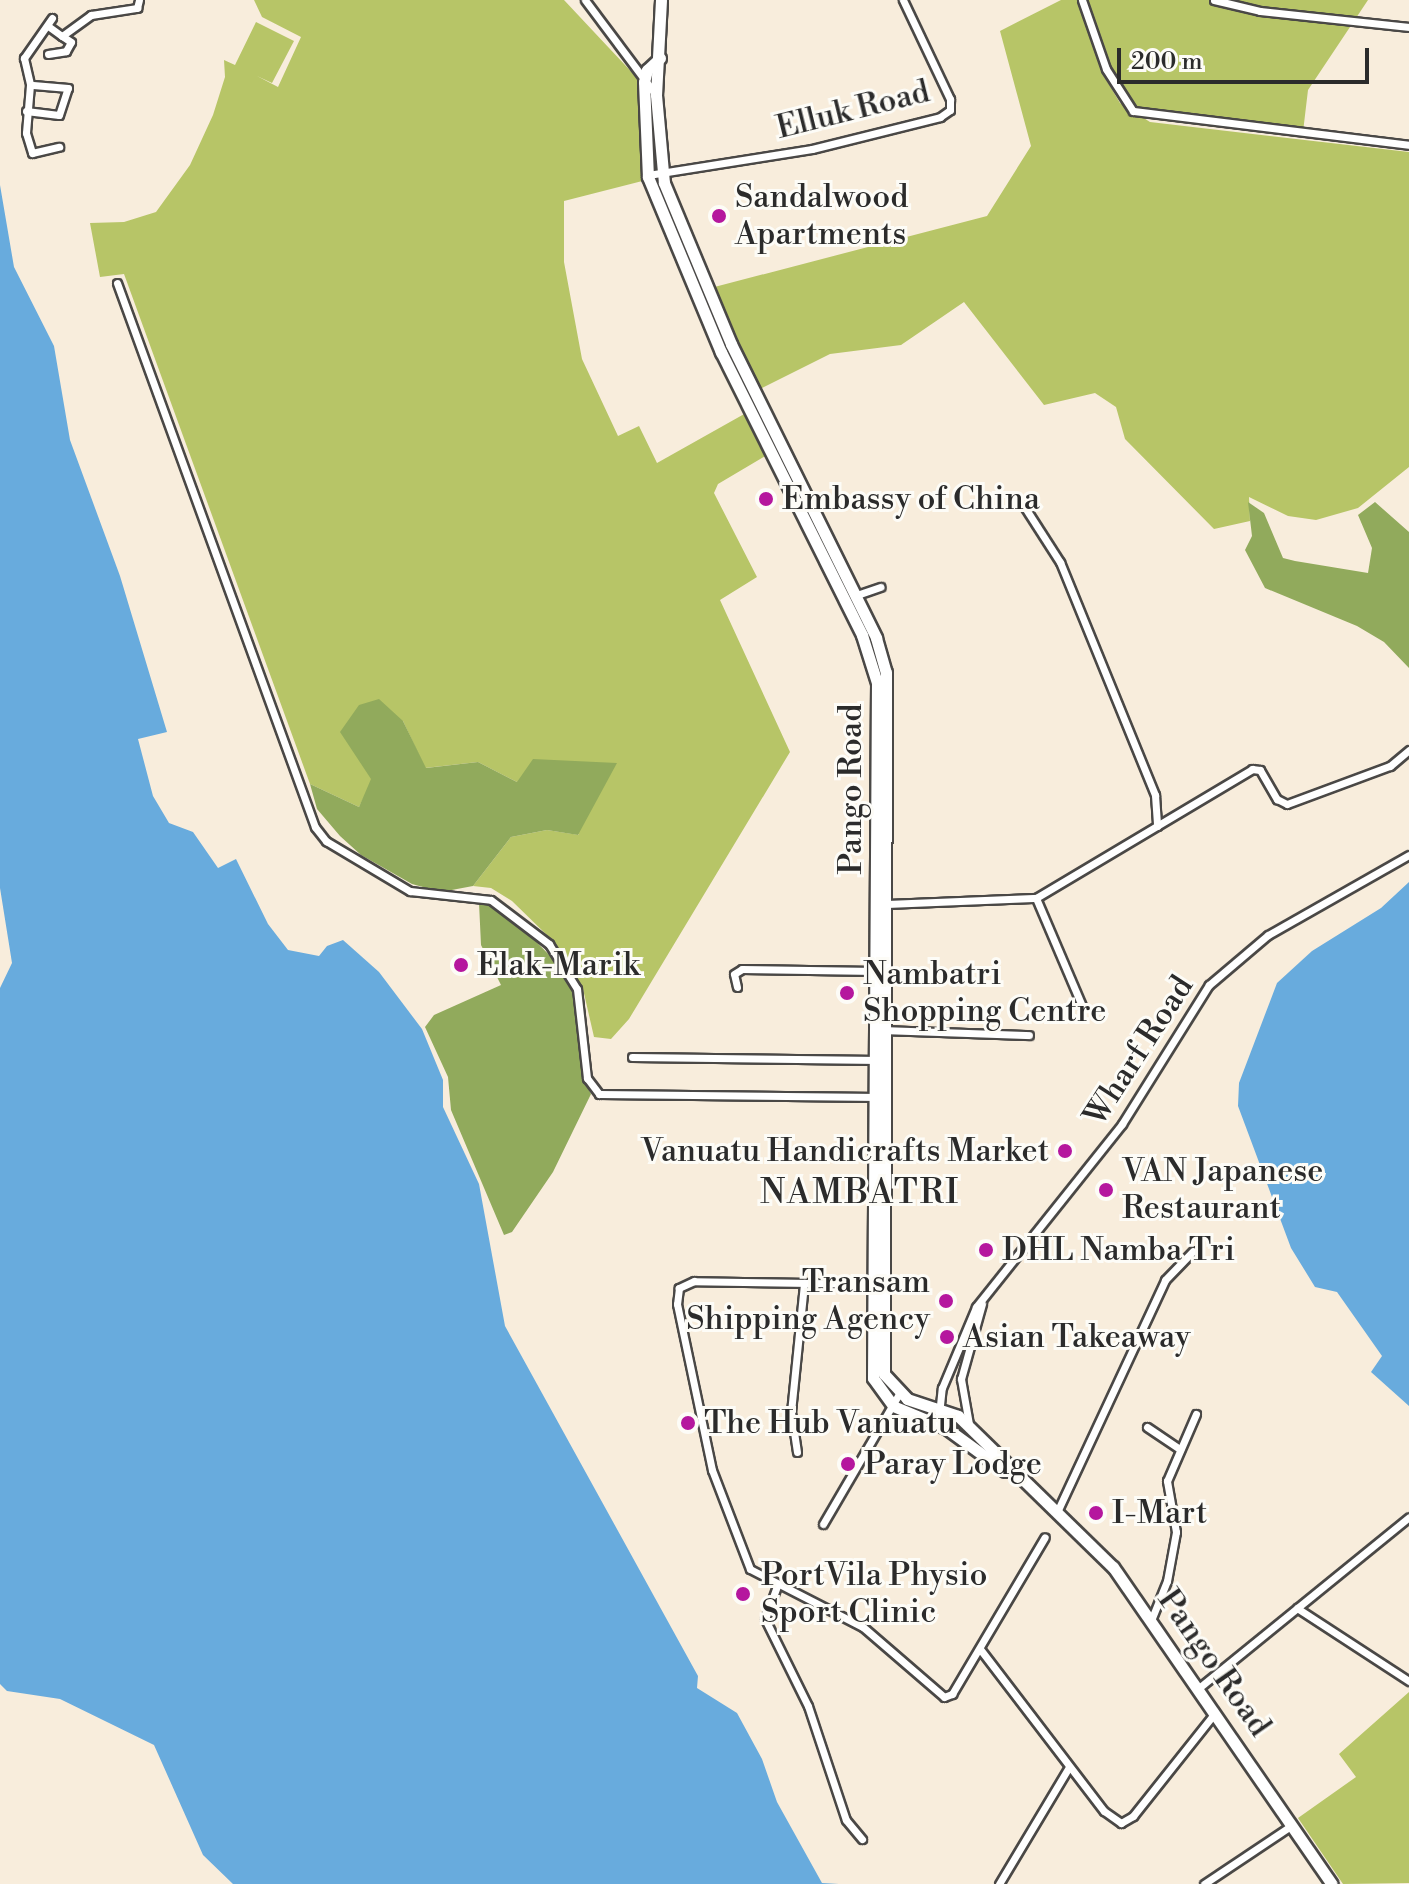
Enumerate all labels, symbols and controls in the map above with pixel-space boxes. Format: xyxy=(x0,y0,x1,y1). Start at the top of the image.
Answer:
scale bar xyxy=(1121,32,1373,82)
text: 200 m xyxy=(1131,47,1202,77)
street label: Elluk Road xyxy=(772,72,934,148)
place label: Sandalwood Apartments xyxy=(735,179,908,254)
marker: Sandalwood Apartments xyxy=(710,207,728,225)
place label: Embassy of China xyxy=(782,480,1040,518)
marker: Embassy of China xyxy=(757,490,775,508)
street label: Pango Road xyxy=(832,704,870,874)
place label: Elak-Marik xyxy=(477,946,640,984)
marker: Elak-Marik xyxy=(452,956,470,974)
place label: Nambatri Shopping Centre xyxy=(863,956,1106,1031)
street label: Wharf Road xyxy=(1076,969,1202,1133)
marker: Nambatri Shopping Centre xyxy=(838,984,856,1002)
place label: Vanuatu Handicrafts Market xyxy=(641,1132,1049,1170)
marker: Vanuatu Handicrafts Market xyxy=(1056,1142,1074,1160)
place label: VAN Japanese Restaurant xyxy=(1122,1153,1323,1228)
district label: NAMBATRI xyxy=(760,1174,960,1214)
marker: VAN Japanese Restaurant xyxy=(1097,1181,1115,1199)
place label: DHL Namba Tri xyxy=(1002,1231,1235,1269)
marker: DHL Namba Tri xyxy=(977,1241,995,1259)
place label: Transam Shipping Agency xyxy=(686,1264,930,1339)
marker: Transam Shipping Agency xyxy=(937,1292,955,1310)
place label: Asian Takeaway xyxy=(963,1318,1191,1356)
marker: Asian Takeaway xyxy=(938,1328,956,1346)
place label: The Hub Vanuatu xyxy=(704,1404,956,1442)
marker: The Hub Vanuatu xyxy=(679,1414,697,1432)
place label: Paray Lodge xyxy=(864,1445,1042,1483)
marker: Paray Lodge xyxy=(839,1455,857,1473)
place label: I-Mart xyxy=(1112,1494,1207,1532)
marker: I-Mart xyxy=(1087,1504,1105,1522)
place label: PortVila Physio Sport Clinic xyxy=(761,1557,987,1632)
street label: Pango Road xyxy=(1149,1582,1279,1744)
marker: PortVila Physio Sport Clinic xyxy=(732,1583,754,1605)

